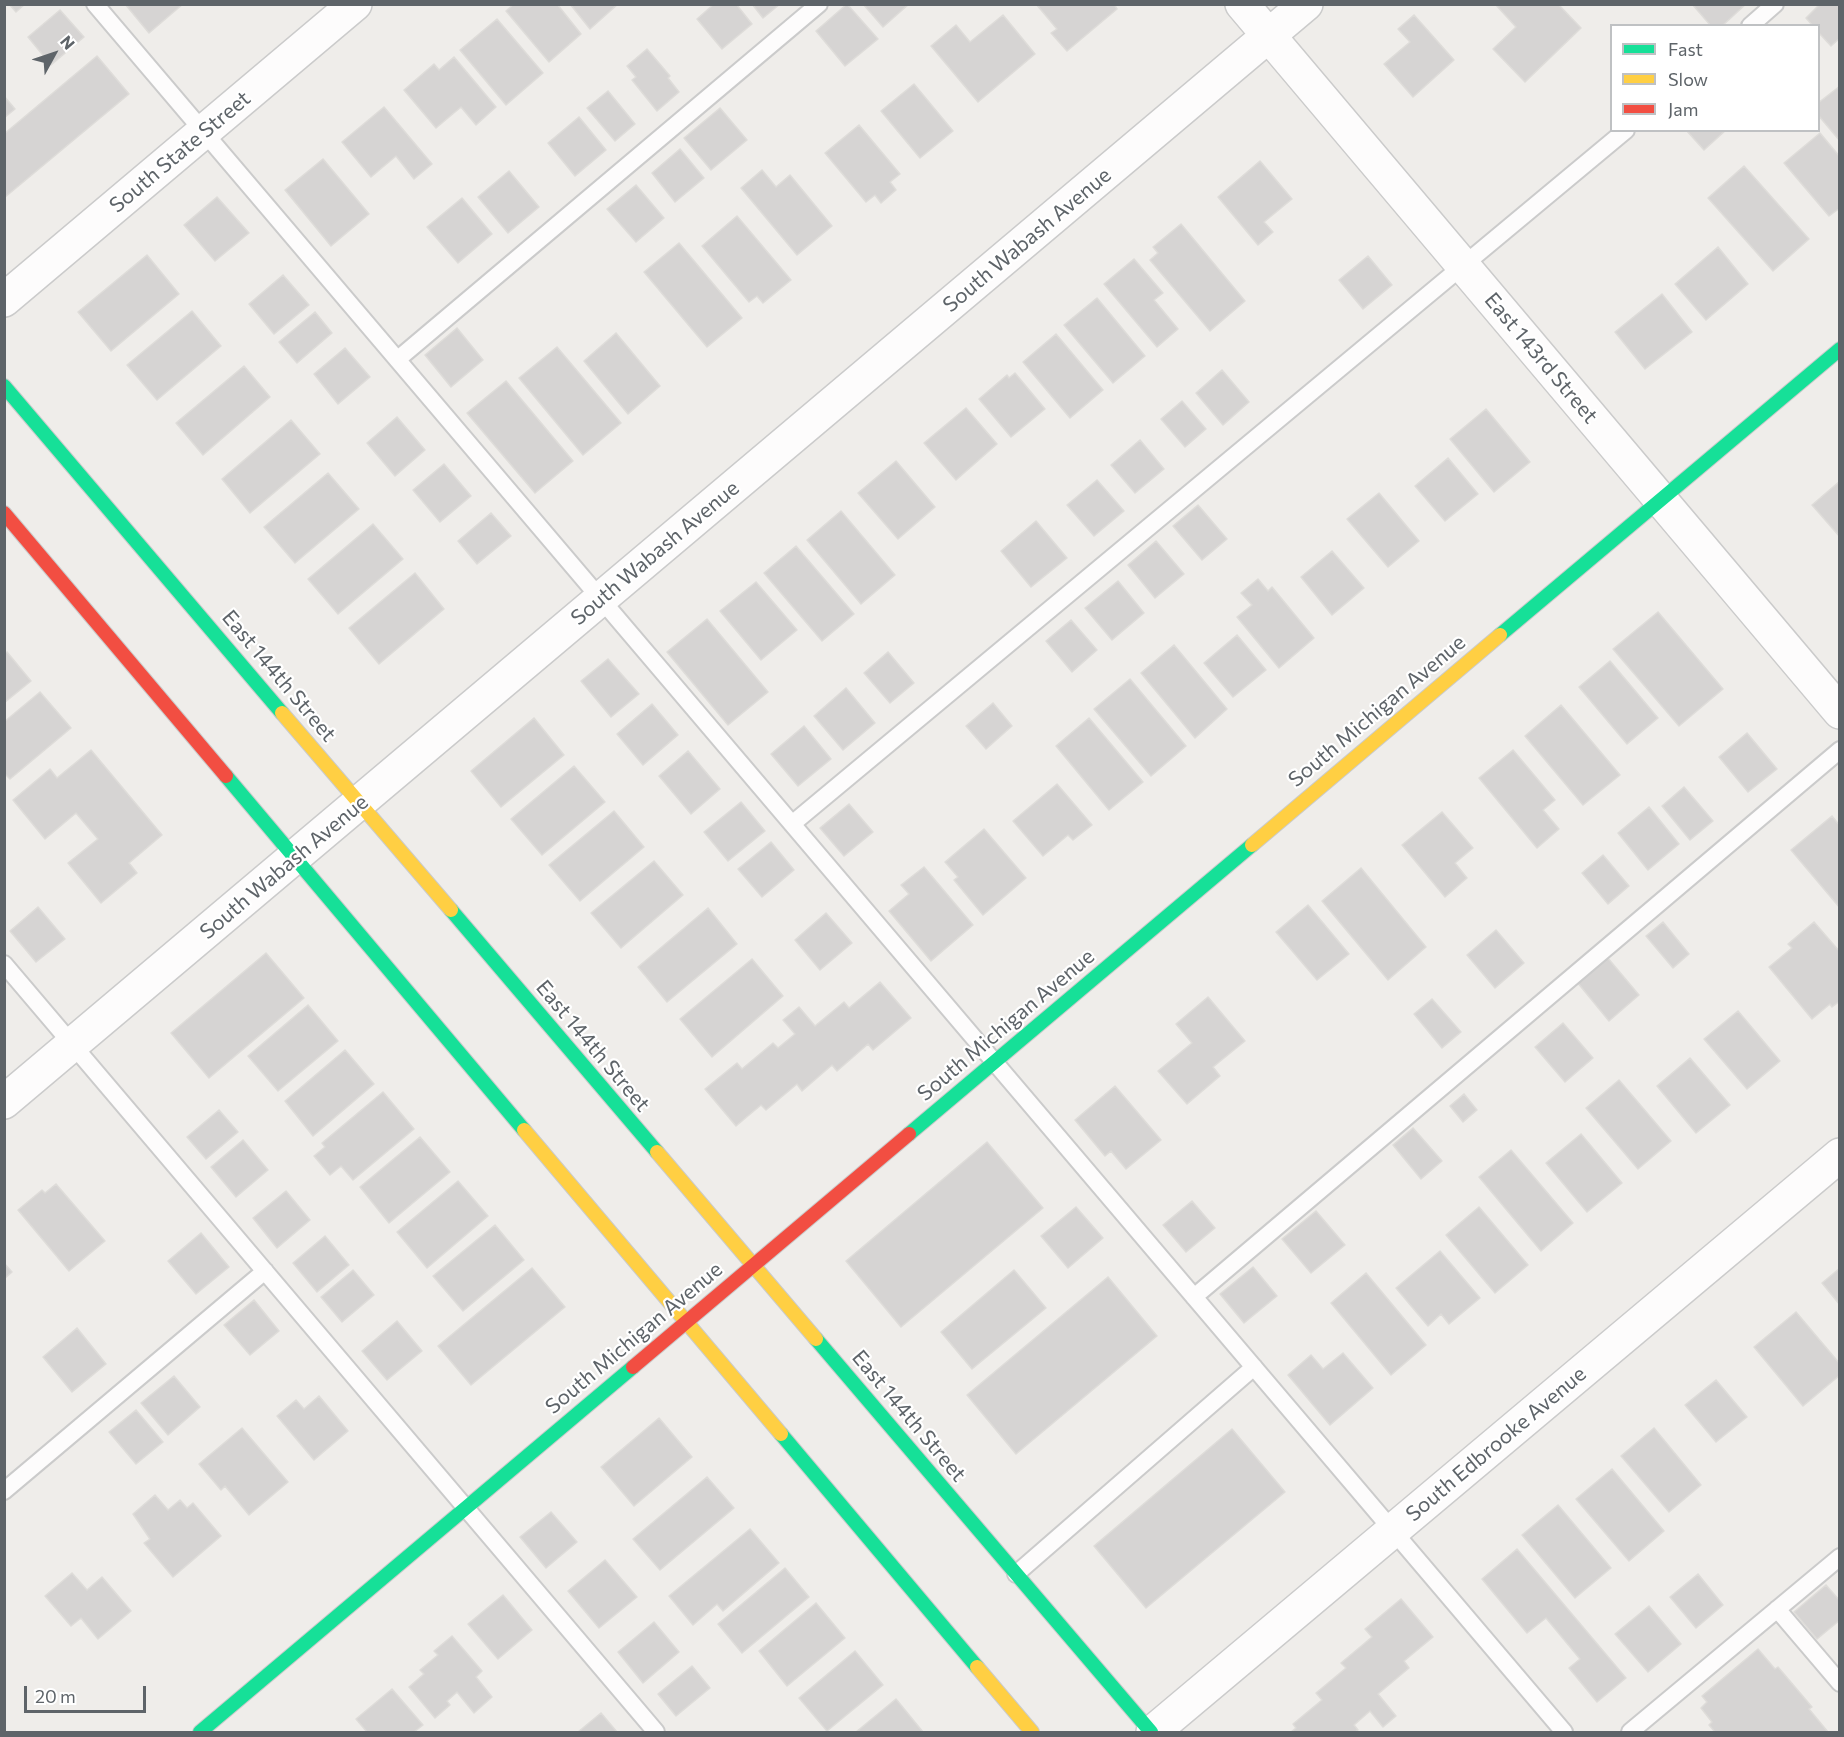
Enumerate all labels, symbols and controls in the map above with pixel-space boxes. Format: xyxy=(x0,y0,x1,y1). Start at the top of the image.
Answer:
north arrow xyxy=(24,24,84,84)
legend xyxy=(1610,24,1820,132)
text: N xyxy=(57,31,79,53)
text: Fast xyxy=(1668,38,1703,60)
text: Slow xyxy=(1668,68,1708,90)
street label: South State Street xyxy=(105,86,255,218)
text: Jam xyxy=(1668,98,1698,120)
street label: South Wabash Avenue xyxy=(938,162,1116,318)
street label: East 143rd Street xyxy=(1479,288,1603,428)
street label: South Wabash Avenue xyxy=(566,475,744,631)
street label: East 144th Street xyxy=(217,605,341,747)
street label: South Michigan Avenue xyxy=(1284,630,1470,792)
street label: South Wabash Avenue xyxy=(195,789,373,945)
street label: South Michigan Avenue xyxy=(913,944,1099,1106)
street label: East 144th Street xyxy=(531,975,655,1117)
street label: South Michigan Avenue xyxy=(541,1257,727,1419)
street label: East 144th Street xyxy=(847,1345,971,1487)
street label: South Edbrooke Avenue xyxy=(1401,1361,1591,1527)
scale bar xyxy=(27,1674,148,1712)
text: 20 m xyxy=(35,1685,76,1707)

